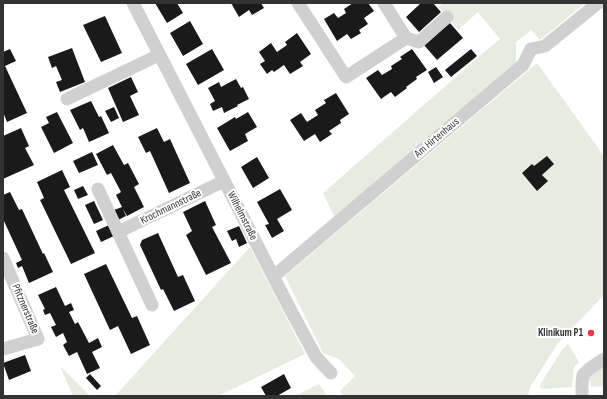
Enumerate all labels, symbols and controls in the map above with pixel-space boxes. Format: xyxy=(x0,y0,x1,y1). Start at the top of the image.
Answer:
street label: Am Hirtenhaus xyxy=(412,115,462,161)
street label: Krochmannstraße xyxy=(139,187,203,227)
street label: Wilhelmstraße xyxy=(224,189,260,243)
street label: Pfitznerstraße xyxy=(9,282,41,336)
place label: Klinikum P1 xyxy=(538,326,583,340)
marker: Klinikum P1 xyxy=(586,328,596,338)

